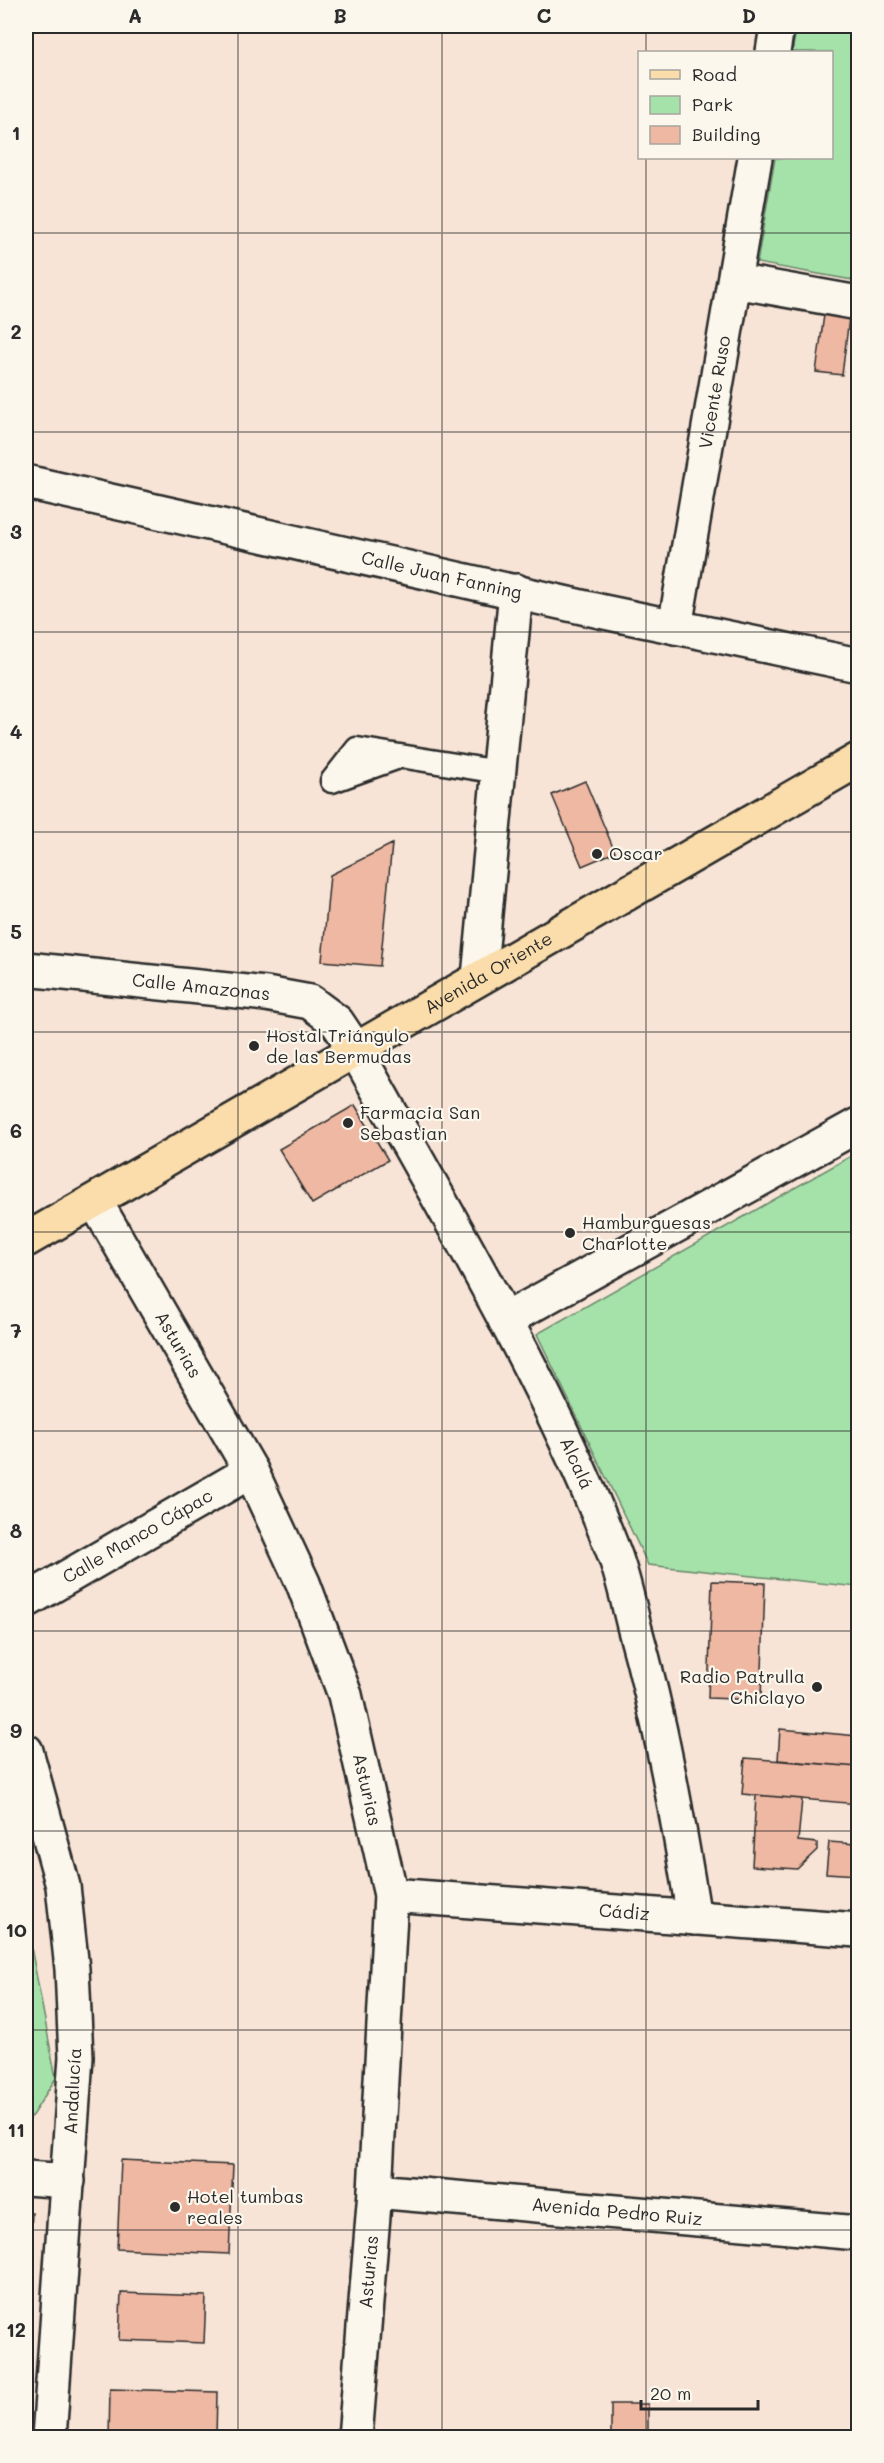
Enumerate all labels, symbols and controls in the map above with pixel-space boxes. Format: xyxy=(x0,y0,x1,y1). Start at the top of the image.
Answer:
text: A xyxy=(128,2,142,28)
text: B xyxy=(333,2,347,28)
text: C xyxy=(537,2,552,28)
text: D xyxy=(742,2,756,28)
legend xyxy=(638,51,833,159)
text: Road xyxy=(692,62,737,86)
text: Park xyxy=(692,92,733,116)
text: 1 xyxy=(12,119,20,145)
text: Building xyxy=(692,122,760,146)
text: 2 xyxy=(10,318,22,344)
street label: Vicente Ruso xyxy=(693,333,736,451)
text: 3 xyxy=(10,518,22,544)
street label: Calle Juan Fanning xyxy=(359,545,524,604)
text: 4 xyxy=(10,718,23,744)
place label: Oscar xyxy=(609,841,663,865)
marker: Oscar xyxy=(590,847,604,861)
text: 5 xyxy=(10,918,22,944)
street label: Avenida Oriente xyxy=(420,926,557,1019)
street label: Calle Amazonas xyxy=(131,967,271,1005)
place label: Hostal Triángulo de las Bermudas xyxy=(266,1023,411,1068)
marker: Hostal Triángulo de las Bermudas xyxy=(247,1039,261,1053)
place label: Farmacia San Sebastian xyxy=(360,1100,480,1145)
marker: Farmacia San Sebastian xyxy=(341,1116,355,1130)
text: 6 xyxy=(10,1117,22,1143)
place label: Hamburguesas Charlotte xyxy=(582,1210,711,1255)
marker: Hamburguesas Charlotte xyxy=(563,1226,577,1240)
street label: Asturias xyxy=(150,1306,208,1382)
text: 7 xyxy=(10,1317,22,1343)
street label: Alcalá xyxy=(555,1433,599,1493)
street label: Calle Manco Cápac xyxy=(58,1483,217,1588)
text: 8 xyxy=(10,1517,22,1543)
place label: Radio Patrulla Chiclayo xyxy=(680,1664,805,1709)
marker: Radio Patrulla Chiclayo xyxy=(810,1680,824,1694)
text: 9 xyxy=(10,1717,22,1743)
street label: Asturias xyxy=(348,1751,388,1828)
street label: Cádiz xyxy=(598,1898,651,1925)
text: 10 xyxy=(5,1916,27,1942)
street label: Andalucía xyxy=(58,2047,86,2135)
text: 11 xyxy=(7,2116,25,2142)
place label: Hotel tumbas reales xyxy=(187,2184,303,2229)
street label: Avenida Pedro Ruiz xyxy=(531,2192,704,2230)
marker: Hotel tumbas reales xyxy=(168,2200,182,2214)
street label: Asturias xyxy=(353,2234,383,2310)
text: 12 xyxy=(6,2316,26,2342)
scale bar xyxy=(641,2373,758,2411)
text: 20 m xyxy=(650,2381,691,2405)

